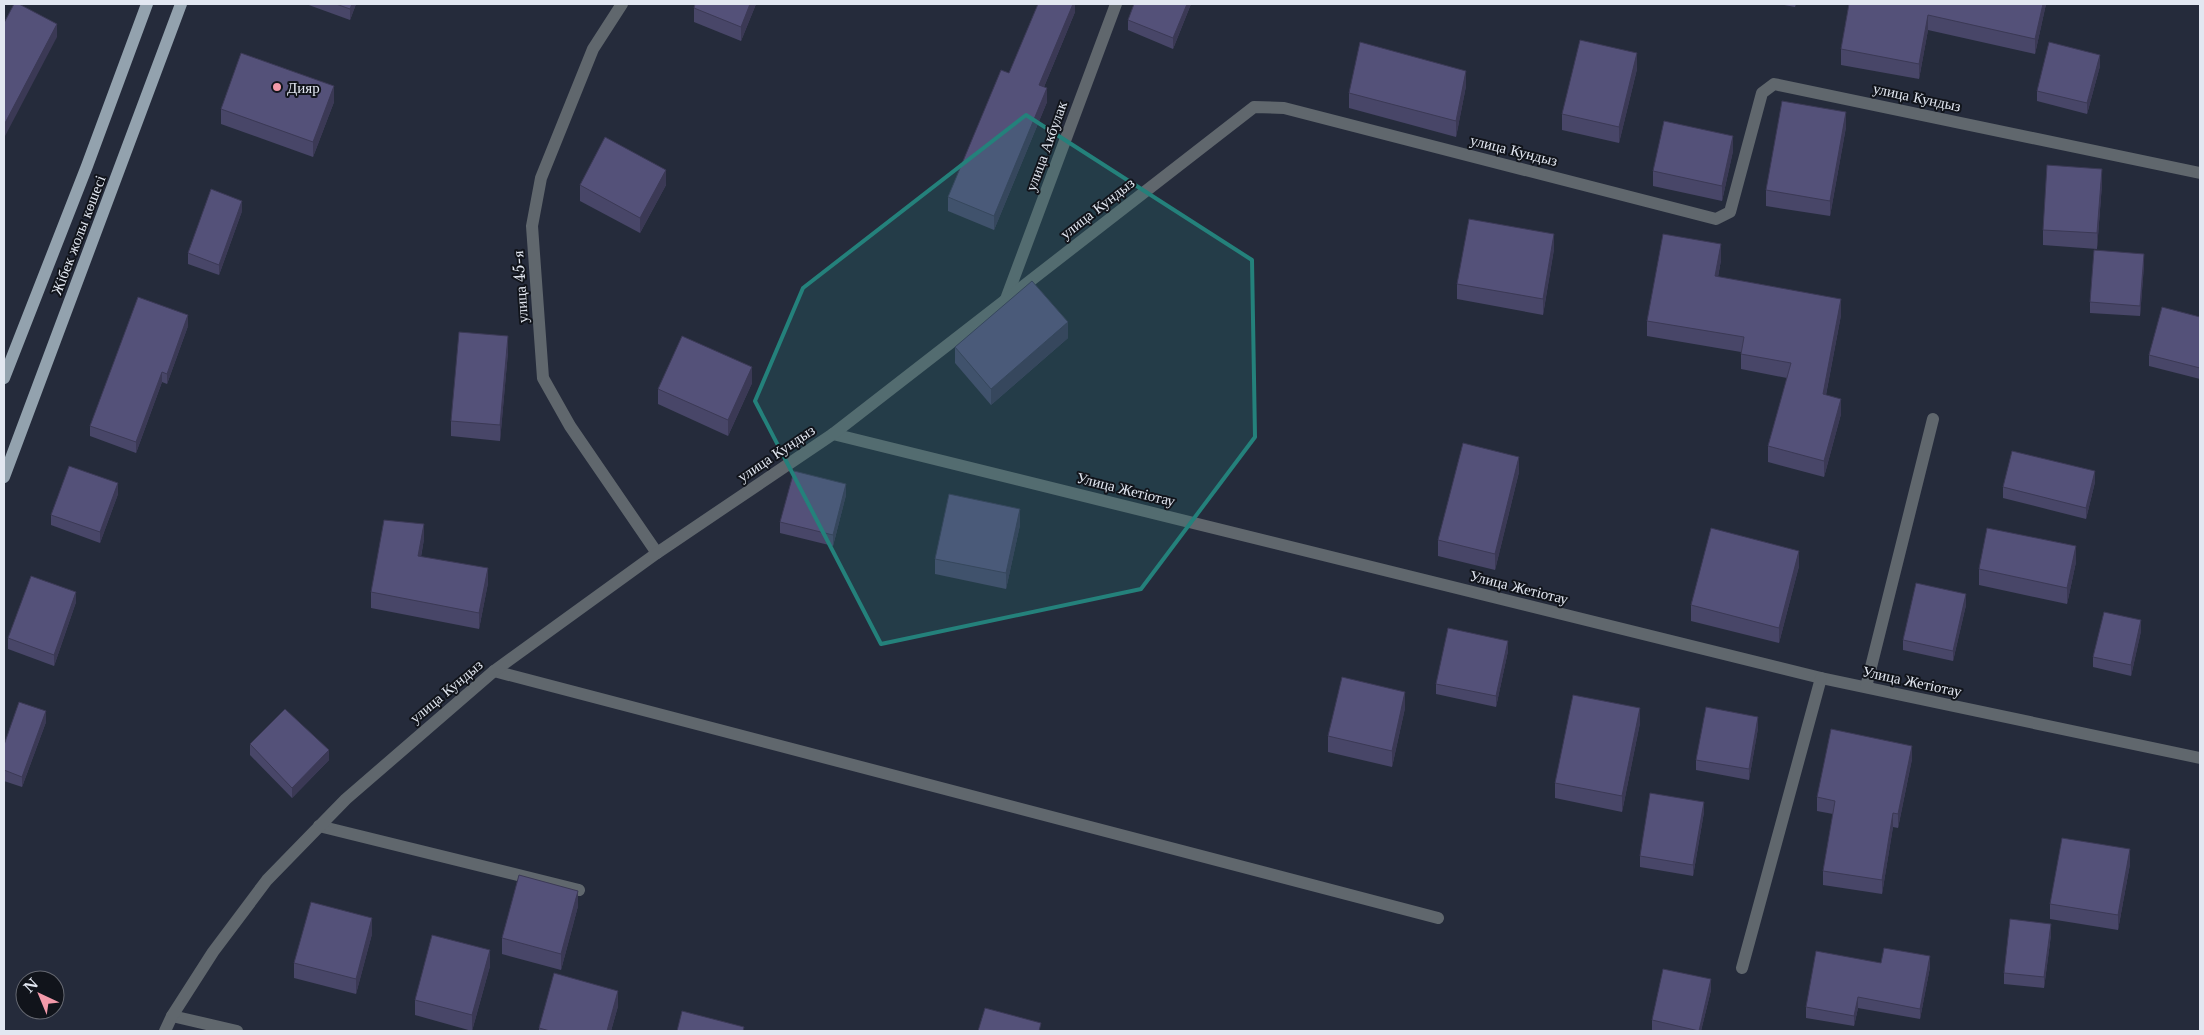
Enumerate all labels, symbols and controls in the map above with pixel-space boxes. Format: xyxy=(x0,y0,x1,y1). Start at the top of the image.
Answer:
place label: Дияр xyxy=(287,78,320,97)
street label: улица Кундыз xyxy=(1871,78,1963,116)
marker: Дияр xyxy=(271,81,283,93)
street label: улица Акбулак xyxy=(1021,98,1071,194)
street label: улица Кундыз xyxy=(1468,130,1560,170)
street label: Жібек жолы көшесі xyxy=(46,172,110,298)
street label: улица Кундыз xyxy=(1056,173,1138,243)
street label: улица 45-я xyxy=(508,250,532,324)
street label: улица Кундыз xyxy=(734,420,818,486)
street label: Улица Жетіотау xyxy=(1075,468,1178,511)
street label: Улица Жетіотау xyxy=(1468,566,1571,609)
street label: улица Кундыз xyxy=(406,655,486,727)
street label: Улица Жетіотау xyxy=(1861,661,1964,701)
north arrow xyxy=(15,970,65,1020)
text: N xyxy=(20,975,42,997)

